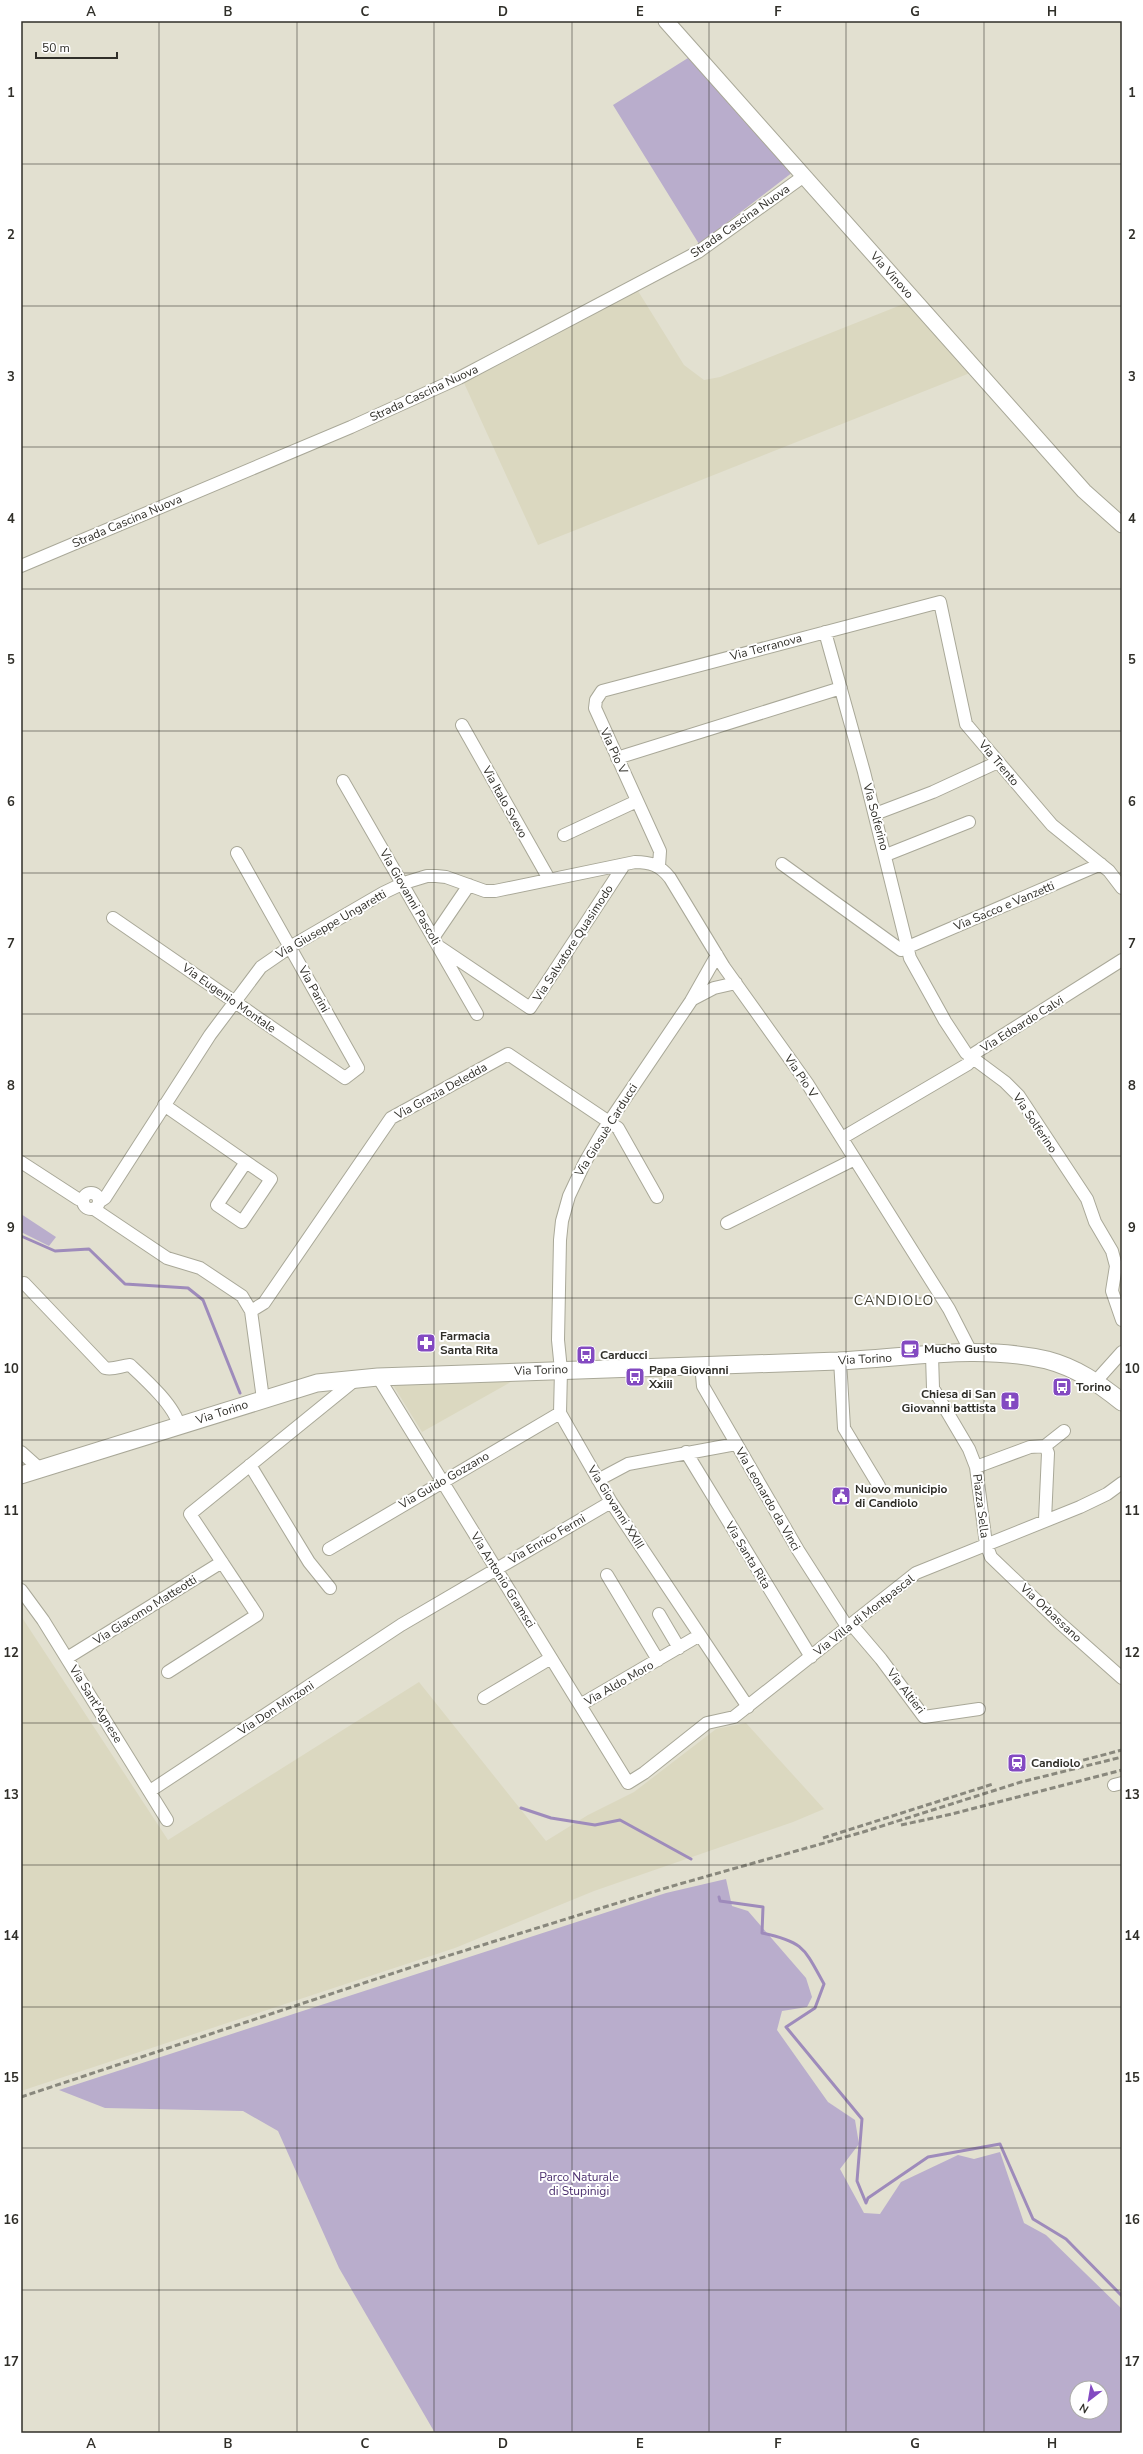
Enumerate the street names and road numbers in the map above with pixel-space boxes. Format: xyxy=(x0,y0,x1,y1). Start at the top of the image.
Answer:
street label: Strada Cascina Nuova xyxy=(687,181,793,261)
street label: Via Vinovo xyxy=(866,247,917,302)
street label: Strada Cascina Nuova xyxy=(367,361,481,425)
street label: Strada Cascina Nuova xyxy=(70,491,184,551)
street label: Via Terranova xyxy=(727,630,804,665)
street label: Via Pio V xyxy=(596,725,632,777)
street label: Via Trento xyxy=(975,736,1023,789)
street label: Via Italo Svevo xyxy=(478,762,532,841)
street label: Via Solferino xyxy=(859,781,893,853)
street label: Via Giovanni Pascoli xyxy=(375,845,444,948)
street label: Via Sacco e Vanzetti xyxy=(950,878,1057,935)
street label: Via Salvatore Quasimodo xyxy=(529,881,617,1005)
street label: Via Giuseppe Ungaretti xyxy=(272,886,389,963)
street label: Via Eugenio Montale xyxy=(178,959,279,1036)
street label: Via Parini xyxy=(294,962,333,1015)
street label: Via Edoardo Calvi xyxy=(977,992,1067,1057)
street label: Via Pio V xyxy=(780,1050,822,1101)
street label: Via Grazia Deledda xyxy=(391,1059,490,1123)
street label: Via Giosuè Carducci xyxy=(570,1081,641,1180)
street label: Via Solferino xyxy=(1009,1089,1061,1156)
street label: Via Torino xyxy=(837,1350,893,1368)
street label: Via Torino xyxy=(513,1361,569,1379)
street label: Via Torino xyxy=(193,1396,250,1428)
street label: Via Leonardo da Vinci xyxy=(731,1444,804,1554)
street label: Via Guido Gozzano xyxy=(395,1447,492,1513)
street label: Via Giovanni XXIII xyxy=(583,1461,648,1552)
street label: Piazza Sella xyxy=(969,1473,993,1539)
street label: Via Enrico Fermi xyxy=(505,1510,589,1568)
street label: Via Santa Rita xyxy=(721,1517,774,1592)
street label: Via Antonio Gramsci xyxy=(467,1528,539,1631)
street label: Via Villa di Montpascal xyxy=(810,1570,918,1660)
street label: Via Giacomo Matteotti xyxy=(89,1572,200,1649)
street label: Via Orbassano xyxy=(1016,1580,1085,1646)
street label: Via Aldo Moro xyxy=(581,1657,657,1710)
street label: Via Sant'Agnese xyxy=(65,1661,126,1746)
street label: Via Altieri xyxy=(883,1664,929,1717)
street label: Via Don Minzoni xyxy=(234,1677,317,1739)

